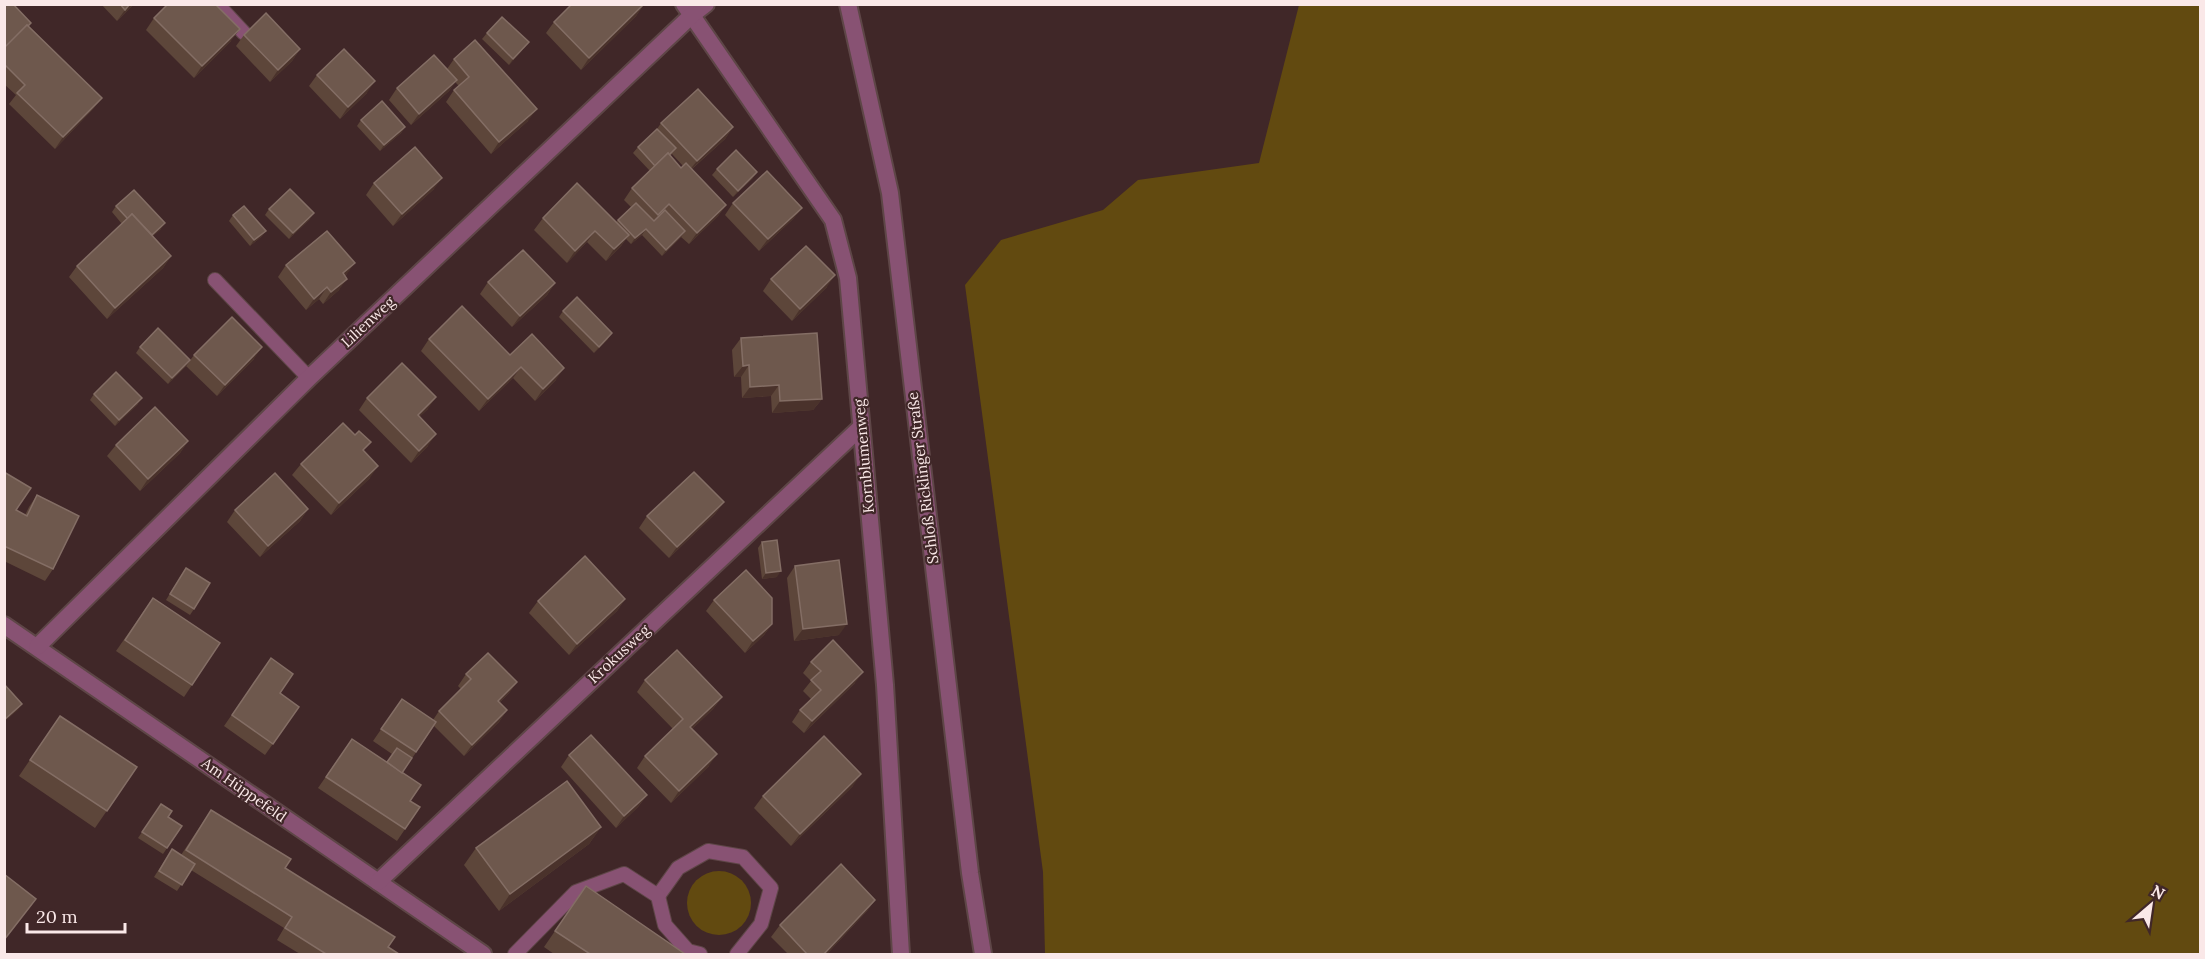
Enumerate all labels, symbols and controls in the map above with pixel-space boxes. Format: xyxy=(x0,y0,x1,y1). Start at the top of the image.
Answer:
street label: Lilienweg xyxy=(337,292,399,351)
street label: Schloß Ricklinger Straße xyxy=(903,391,942,565)
street label: Kornblumenweg xyxy=(849,397,878,514)
street label: Krokusweg xyxy=(584,620,654,687)
street label: Am Hüppefeld xyxy=(197,753,290,826)
north arrow xyxy=(2121,875,2181,935)
text: N xyxy=(2148,880,2169,904)
scale bar xyxy=(27,896,124,934)
text: 20 m xyxy=(36,905,78,928)

